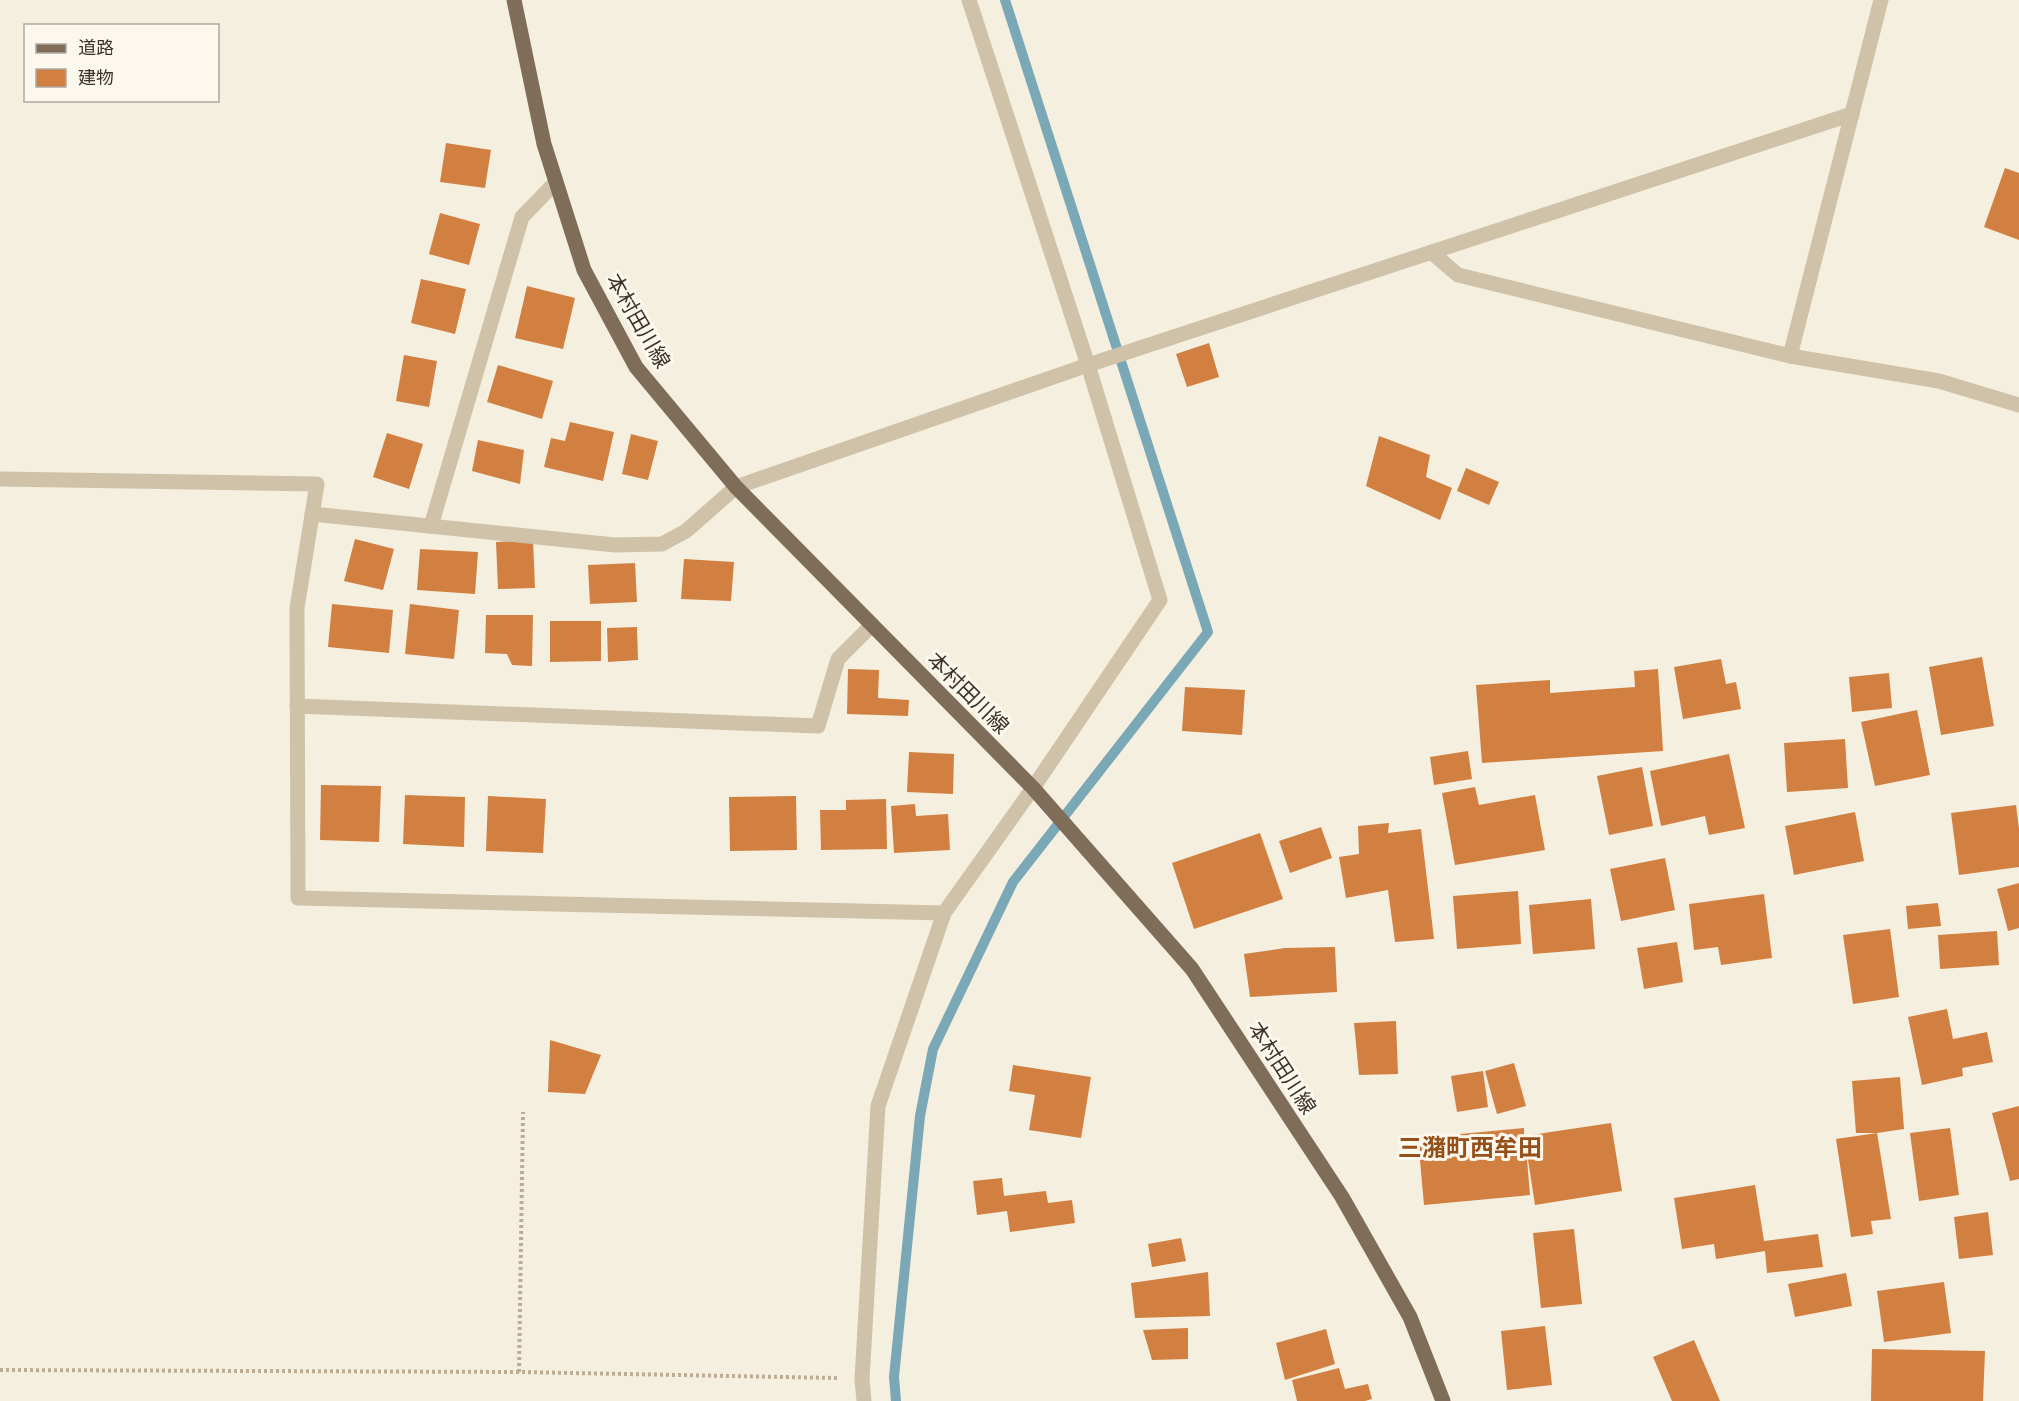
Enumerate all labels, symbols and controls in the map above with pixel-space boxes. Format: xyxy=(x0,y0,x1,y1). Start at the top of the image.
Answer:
legend xyxy=(24,24,219,102)
text: 道路 xyxy=(78,37,114,59)
text: 建物 xyxy=(78,67,114,89)
street label: 本村田川線 xyxy=(601,269,676,372)
street label: 本村田川線 xyxy=(922,647,1014,739)
street label: 本村田川線 xyxy=(1243,1017,1321,1119)
district label: 三潴町西牟田 xyxy=(1398,1133,1542,1162)

